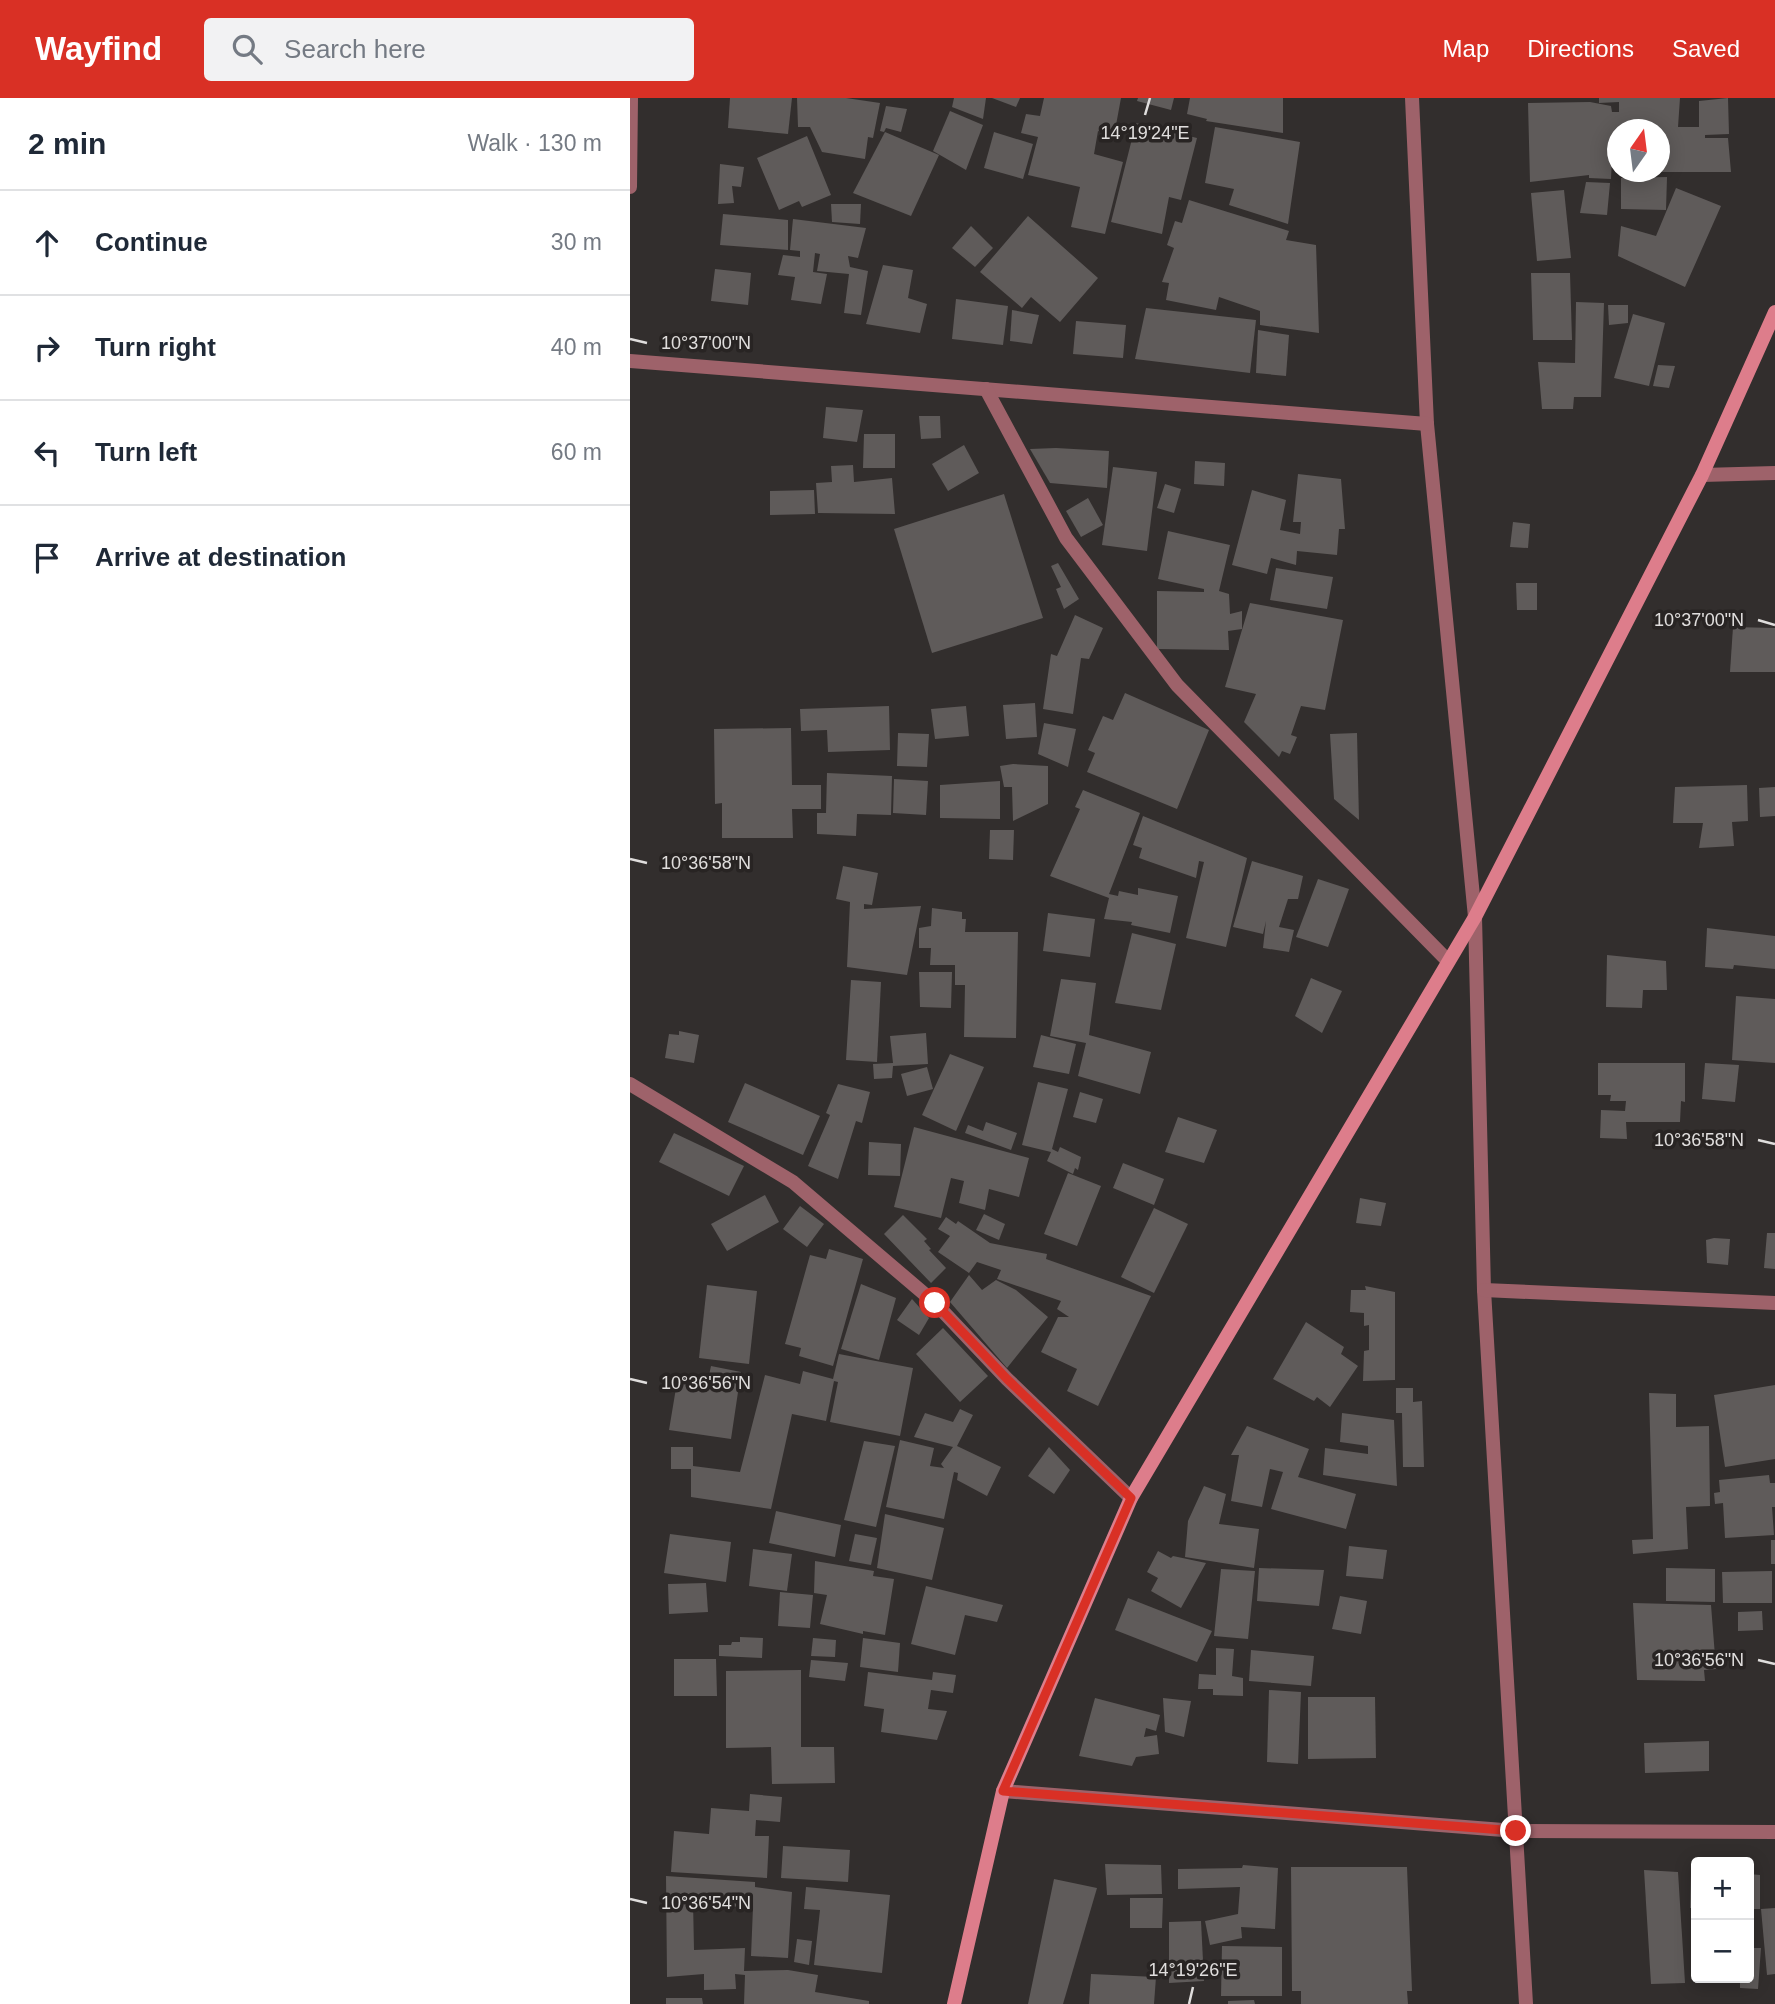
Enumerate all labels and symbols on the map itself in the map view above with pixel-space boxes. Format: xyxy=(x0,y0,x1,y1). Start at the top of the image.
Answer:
north arrow xyxy=(1607,119,1670,182)
text: 14°19'24"E xyxy=(1100,123,1190,143)
text: 10°37'00"N xyxy=(661,333,751,353)
text: 10°37'00"N xyxy=(1654,610,1744,630)
text: 10°36'58"N xyxy=(661,853,751,873)
text: 10°36'58"N xyxy=(1654,1130,1744,1150)
route start xyxy=(919,1287,950,1318)
text: 10°36'56"N xyxy=(661,1373,751,1393)
text: 10°36'56"N xyxy=(1654,1650,1744,1670)
route end xyxy=(1500,1815,1531,1846)
text: 10°36'54"N xyxy=(661,1893,751,1913)
text: 14°19'26"E xyxy=(1148,1960,1238,1980)

